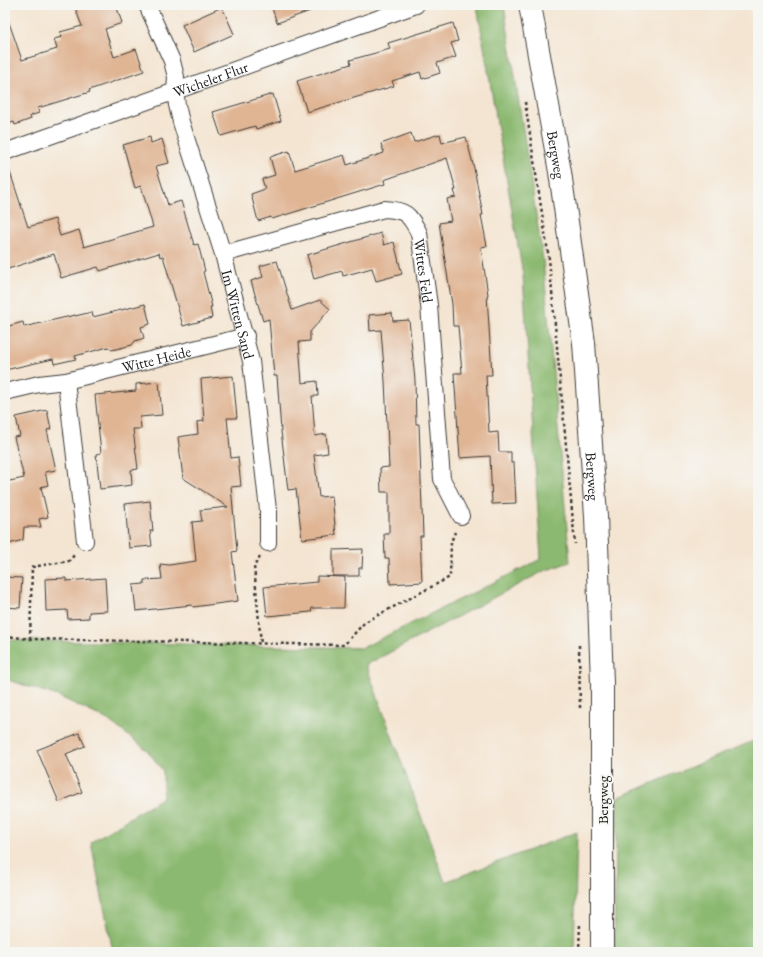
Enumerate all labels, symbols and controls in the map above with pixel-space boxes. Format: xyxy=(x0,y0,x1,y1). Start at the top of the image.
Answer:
street label: Wicheler Flur xyxy=(170,56,250,101)
street label: Bergweg xyxy=(543,129,570,180)
street label: Wittes Feld xyxy=(410,237,438,304)
street label: Im Witten Sand xyxy=(218,267,260,361)
street label: Witte Heide xyxy=(120,341,193,376)
street label: Bergweg xyxy=(582,451,604,502)
street label: Bergweg xyxy=(593,775,612,824)

